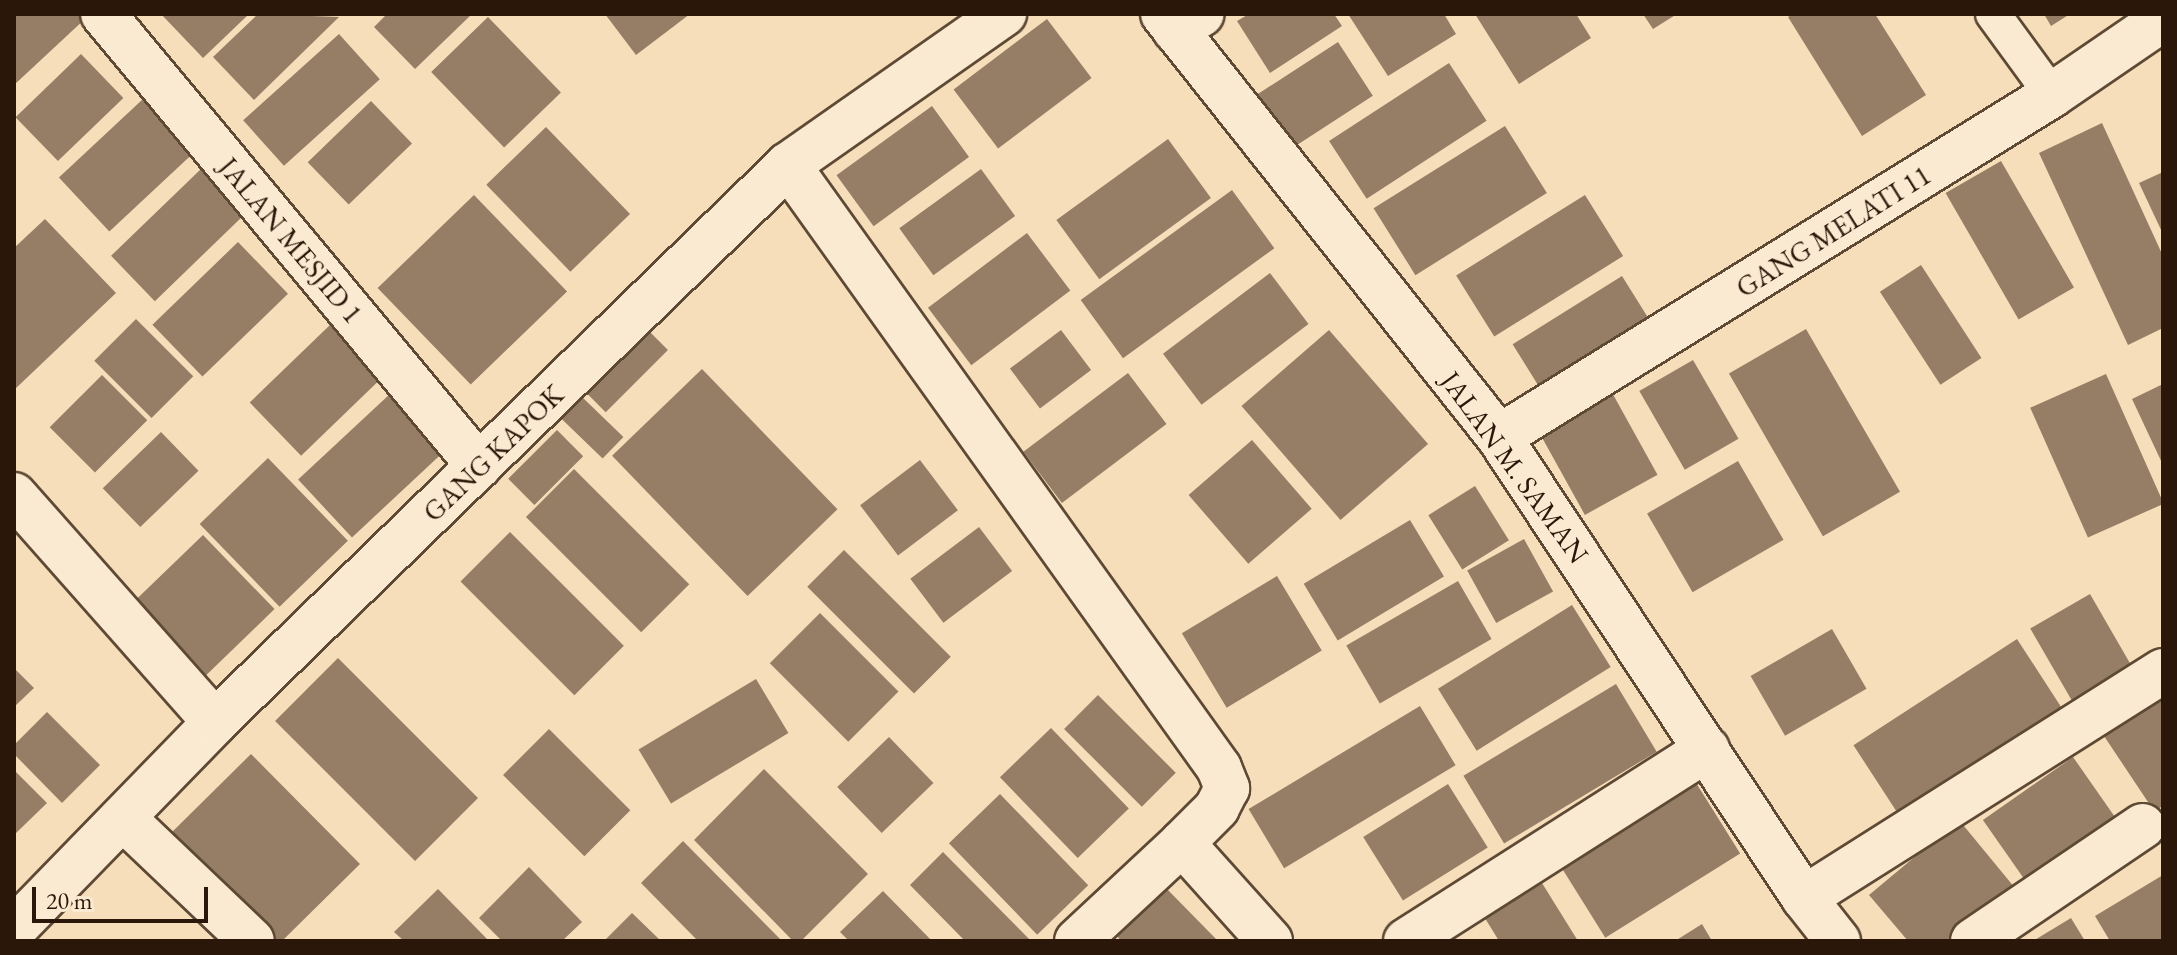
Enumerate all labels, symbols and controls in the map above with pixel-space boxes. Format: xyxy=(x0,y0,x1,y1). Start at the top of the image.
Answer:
street label: JALAN MESJID 1 xyxy=(212,150,370,330)
street label: GANG MELATI 11 xyxy=(1730,158,1936,304)
street label: JALAN M. SAMAN xyxy=(1434,365,1596,569)
street label: GANG KAPOK xyxy=(416,378,570,528)
scale bar xyxy=(36,871,212,921)
text: 20 m xyxy=(46,885,93,916)

